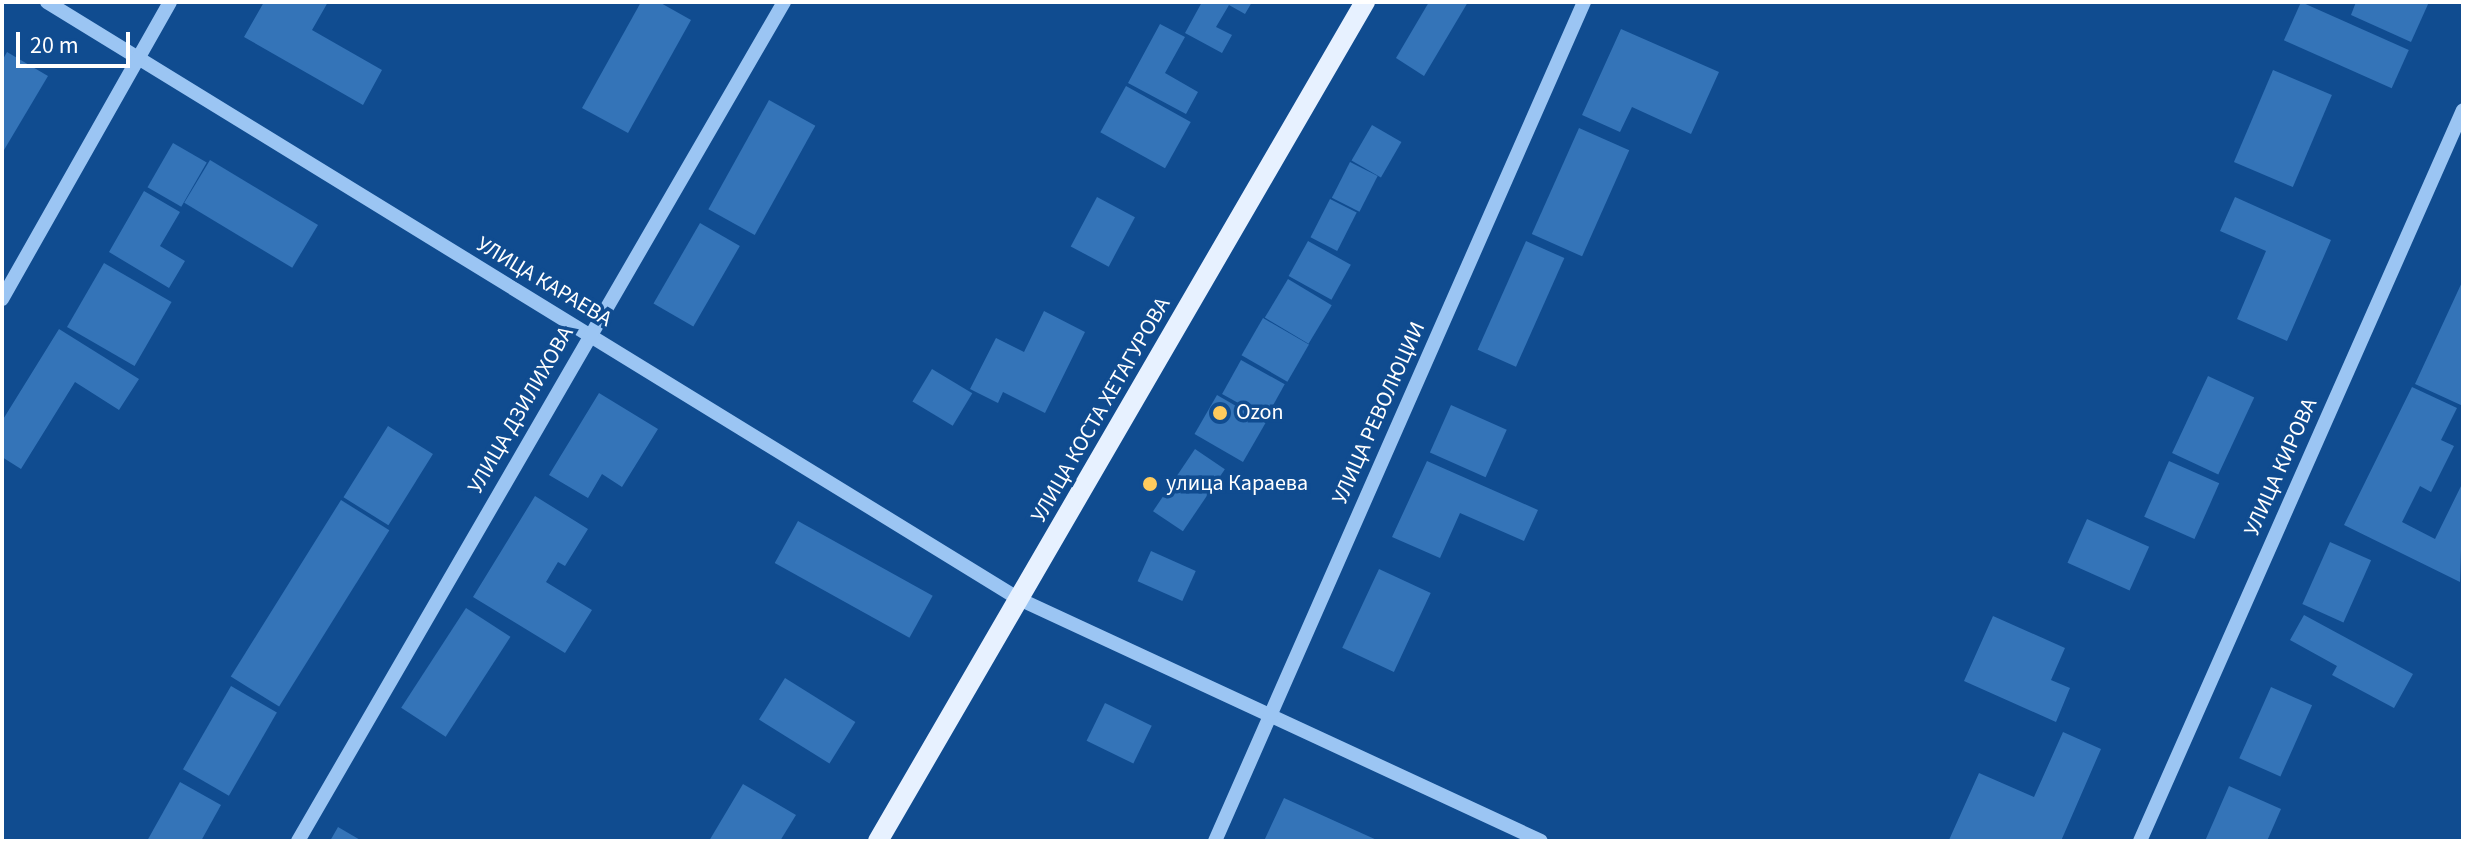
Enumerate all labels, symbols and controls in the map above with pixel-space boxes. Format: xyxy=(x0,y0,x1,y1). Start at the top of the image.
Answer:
scale bar xyxy=(20,16,134,66)
text: 20 m xyxy=(30,28,79,63)
street label: УЛИЦА КАРАЕВА xyxy=(472,231,616,333)
street label: УЛИЦА КОСТА ХЕТАГУРОВА xyxy=(1026,293,1176,527)
street label: УЛИЦА РЕВОЛЮЦИИ xyxy=(1327,318,1431,508)
street label: УЛИЦА ДЗИЛИХОВА xyxy=(463,322,579,498)
street label: УЛИЦА КИРОВА xyxy=(2239,394,2323,540)
place label: Ozon xyxy=(1236,400,1284,426)
marker: Ozon xyxy=(1211,404,1229,422)
place label: улица Караева xyxy=(1166,471,1308,497)
marker: улица Караева xyxy=(1141,475,1159,493)

